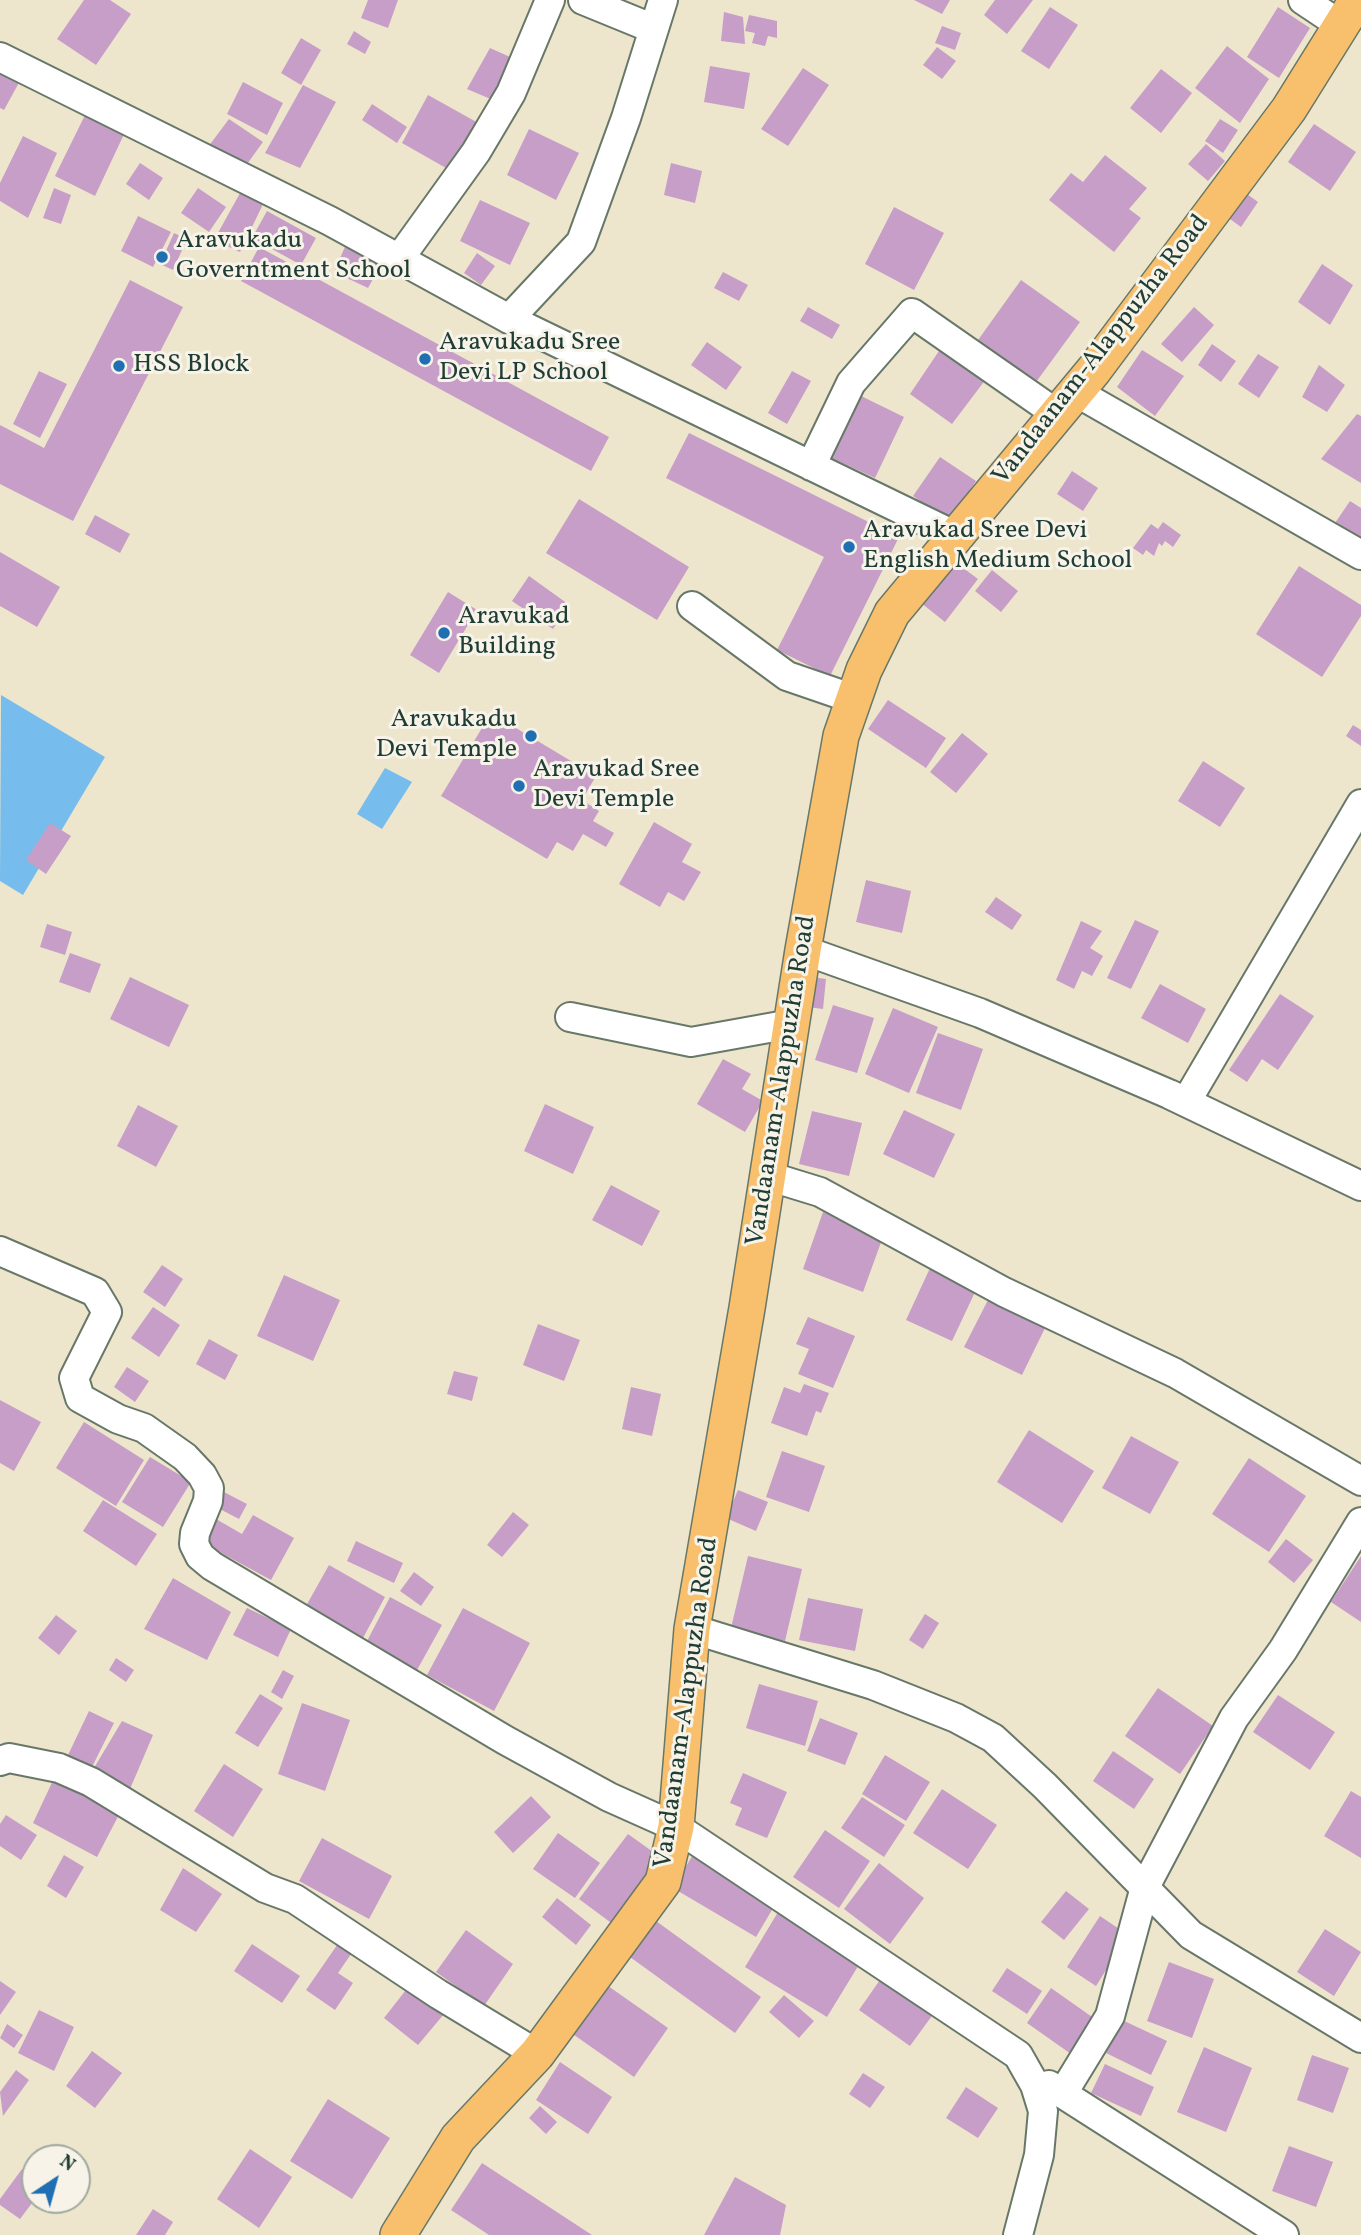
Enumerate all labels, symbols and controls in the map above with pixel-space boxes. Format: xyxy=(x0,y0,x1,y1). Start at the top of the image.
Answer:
street label: Vandaanam-Alappuzha Road xyxy=(987,210,1217,492)
place label: Aravukadu Governtment School xyxy=(176,226,411,288)
marker: Aravukadu Governtment School xyxy=(154,249,170,265)
place label: Aravukadu Sree Devi LP School xyxy=(439,328,620,390)
place label: HSS Block xyxy=(133,350,249,382)
marker: Aravukadu Sree Devi LP School xyxy=(417,351,433,367)
marker: HSS Block xyxy=(111,358,127,374)
place label: Aravukad Sree Devi English Medium School xyxy=(863,516,1132,578)
marker: Aravukad Sree Devi English Medium School xyxy=(841,539,857,555)
place label: Aravukad Building xyxy=(458,602,570,664)
marker: Aravukad Building xyxy=(436,625,452,641)
place label: Aravukadu Devi Temple xyxy=(376,705,517,766)
marker: Aravukadu Devi Temple xyxy=(523,728,539,744)
place label: Aravukad Sree Devi Temple xyxy=(533,755,700,816)
marker: Aravukad Sree Devi Temple xyxy=(511,778,527,794)
street label: Vandaanam-Alappuzha Road xyxy=(741,914,825,1248)
street label: Vandaanam-Alappuzha Road xyxy=(649,1535,727,1871)
north arrow xyxy=(21,2144,91,2214)
text: N xyxy=(54,2149,80,2178)

